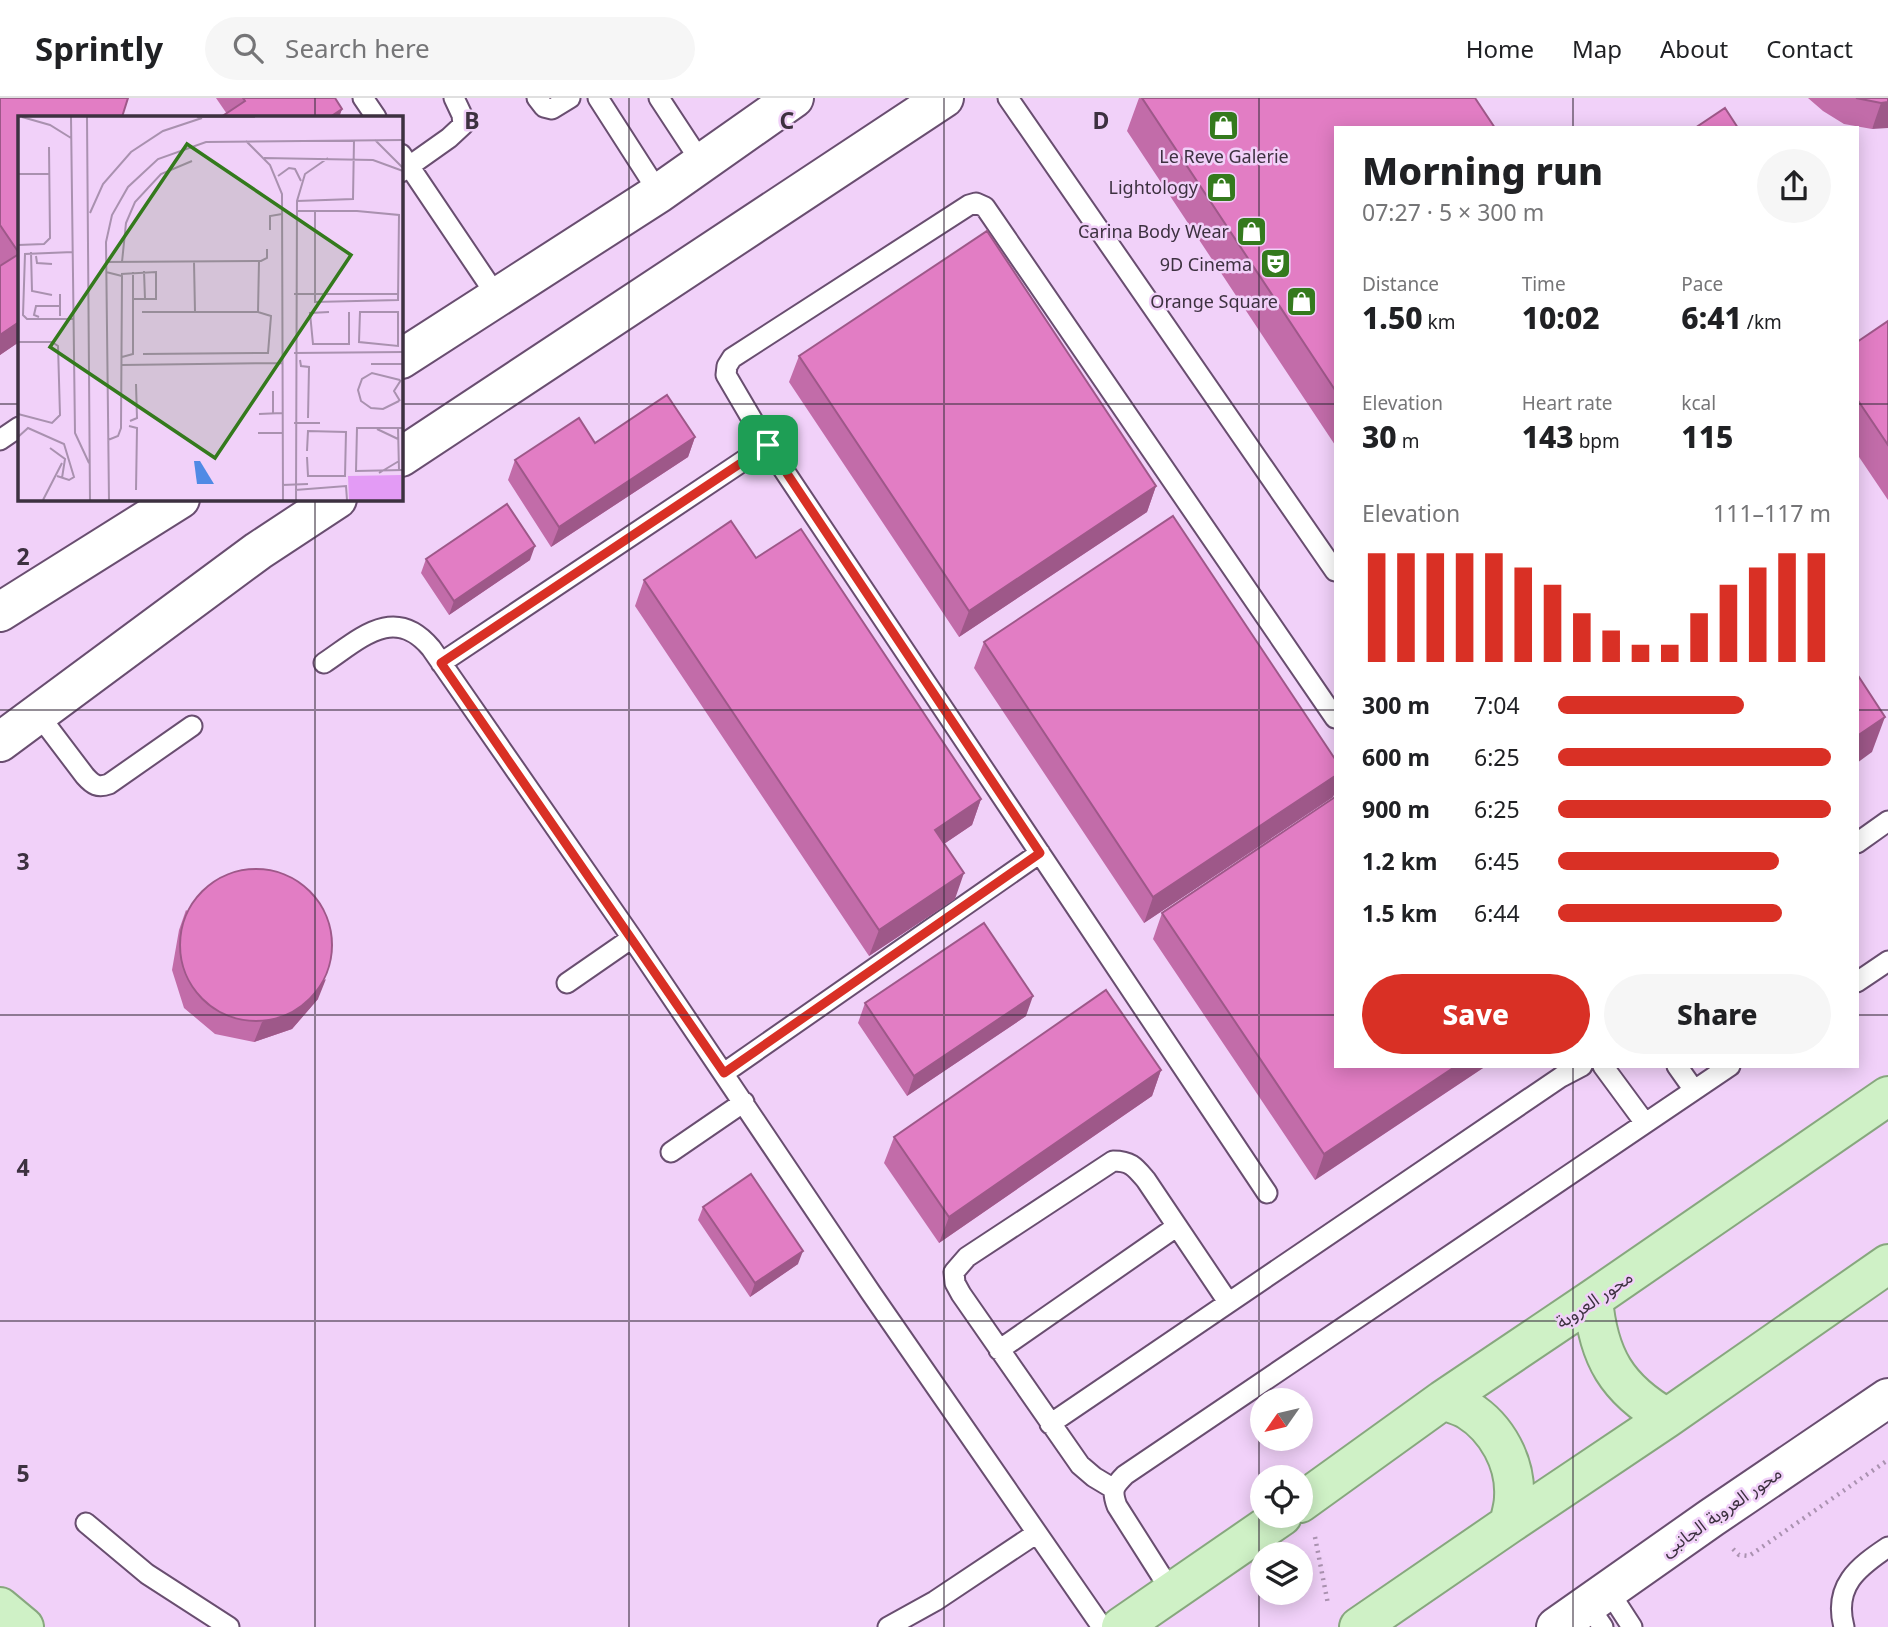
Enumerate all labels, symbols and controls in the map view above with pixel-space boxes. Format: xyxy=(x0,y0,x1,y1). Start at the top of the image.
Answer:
search box xyxy=(205,17,695,80)
text: Sprintly xyxy=(35,26,163,71)
icon: search xyxy=(229,29,267,67)
text: Search here xyxy=(285,30,430,66)
text: Home xyxy=(1466,32,1534,65)
text: Map xyxy=(1572,32,1622,65)
text: About xyxy=(1660,32,1728,65)
text: Contact xyxy=(1766,32,1853,65)
text: B xyxy=(464,104,480,136)
text: C xyxy=(780,104,795,136)
text: D xyxy=(1093,104,1109,136)
shop icon: Le Reve Galerie xyxy=(1207,109,1241,143)
inset map xyxy=(18,116,402,500)
place label: Le Reve Galerie xyxy=(1159,144,1289,168)
text: Morning run xyxy=(1362,144,1603,196)
button: share xyxy=(1757,149,1831,223)
shop icon: Lightology xyxy=(1204,170,1238,204)
place label: Lightology xyxy=(1109,175,1199,199)
text: 07:27 · 5 × 300 m xyxy=(1362,196,1544,228)
shop icon: Carina Body Wear xyxy=(1235,214,1269,248)
place label: Carina Body Wear xyxy=(1078,219,1230,243)
theatre icon: 9D Cinema xyxy=(1258,247,1292,281)
place label: 9D Cinema xyxy=(1160,252,1252,276)
text: Distance xyxy=(1362,271,1439,297)
text: Time xyxy=(1522,271,1566,297)
text: Pace xyxy=(1681,271,1723,297)
shop icon: Orange Square xyxy=(1284,284,1318,318)
place label: Orange Square xyxy=(1150,289,1278,313)
text: 1.50 xyxy=(1362,297,1423,338)
text: 10:02 xyxy=(1522,297,1600,338)
text: 6:41 xyxy=(1681,297,1742,338)
text: km xyxy=(1423,309,1455,335)
text: /km xyxy=(1742,309,1782,335)
text: Elevation xyxy=(1362,390,1443,416)
text: Heart rate xyxy=(1522,390,1612,416)
text: kcal xyxy=(1681,390,1716,416)
pin xyxy=(738,415,798,475)
text: 30 xyxy=(1362,416,1397,457)
text: 143 xyxy=(1522,416,1574,457)
text: 115 xyxy=(1681,416,1733,457)
icon: arrive xyxy=(749,426,787,464)
text: m xyxy=(1397,428,1419,454)
text: bpm xyxy=(1574,428,1620,454)
text: Elevation xyxy=(1362,497,1460,529)
text: 111–117 m xyxy=(1713,497,1831,529)
text: 2 xyxy=(16,540,30,572)
text: 300 m xyxy=(1362,689,1430,721)
text: 7:04 xyxy=(1474,689,1520,721)
text: 600 m xyxy=(1362,741,1430,773)
text: 6:25 xyxy=(1474,741,1520,773)
text: 900 m xyxy=(1362,793,1430,825)
text: 6:25 xyxy=(1474,793,1520,825)
text: 3 xyxy=(16,845,30,877)
text: 1.2 km xyxy=(1362,845,1437,877)
text: 6:45 xyxy=(1474,845,1520,877)
text: 1.5 km xyxy=(1362,897,1437,929)
text: 6:44 xyxy=(1474,897,1520,929)
button: Save xyxy=(1362,974,1590,1054)
button: Share xyxy=(1604,974,1831,1054)
text: 4 xyxy=(16,1151,30,1183)
street label: محور العروبة xyxy=(1551,1264,1637,1334)
north arrow xyxy=(1250,1388,1312,1451)
map controls xyxy=(1250,1388,1313,1605)
text: 5 xyxy=(16,1457,30,1489)
street label: محور العروبة الجانبى xyxy=(1656,1460,1786,1562)
button: locate xyxy=(1250,1465,1313,1528)
button: layers xyxy=(1250,1542,1313,1605)

